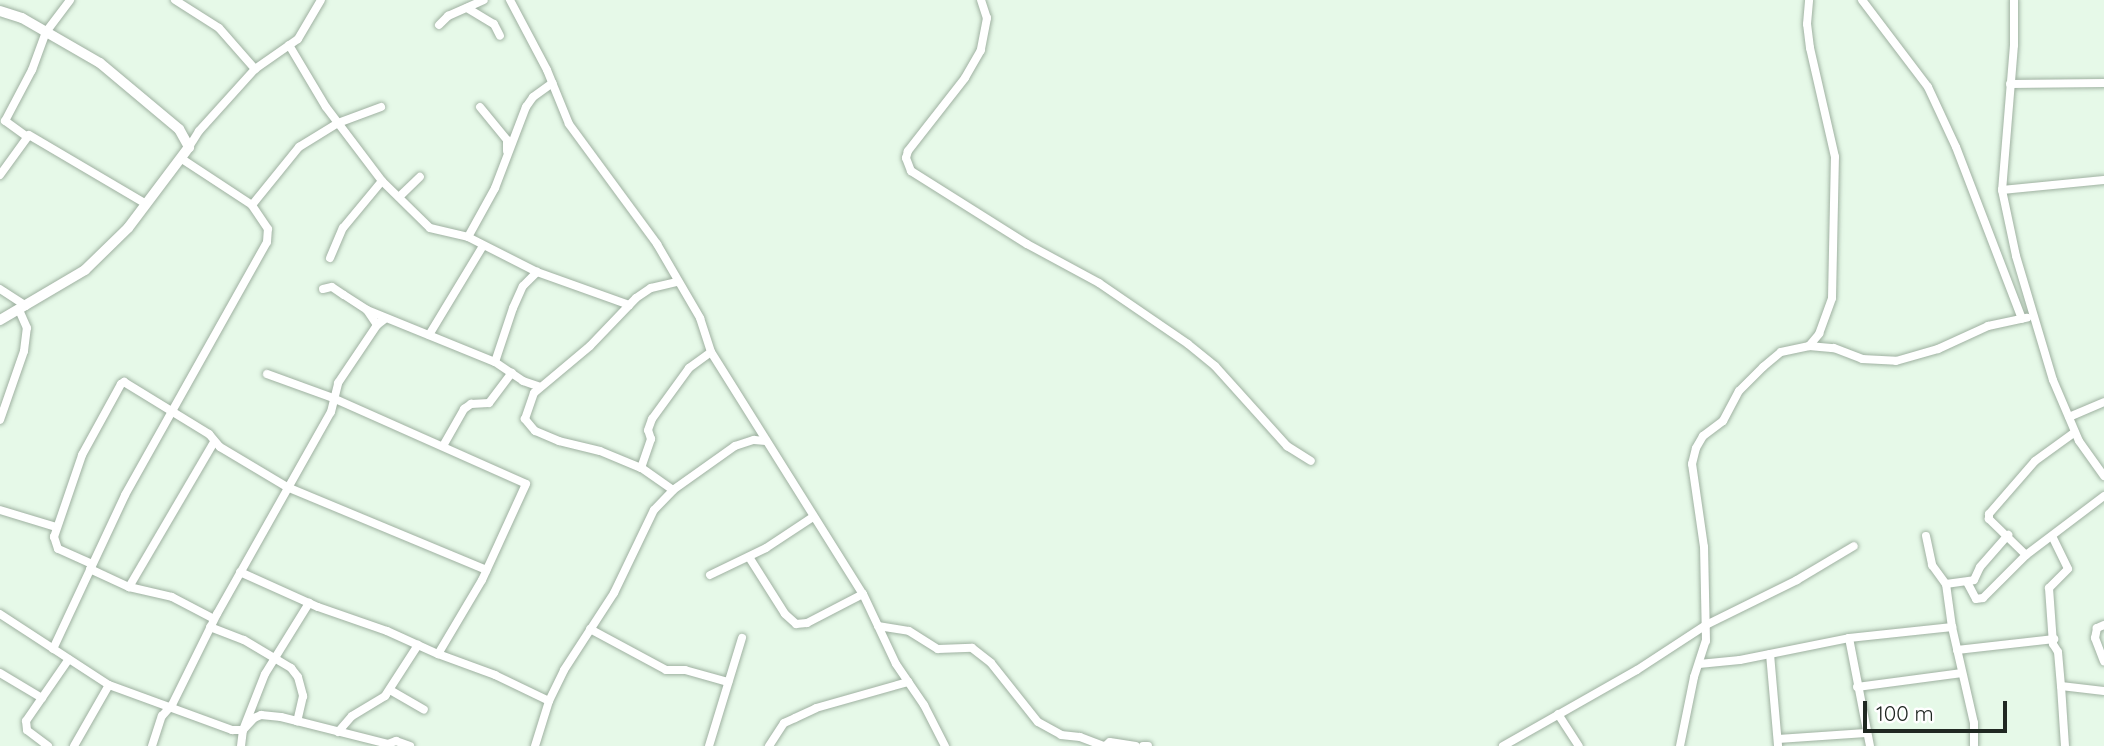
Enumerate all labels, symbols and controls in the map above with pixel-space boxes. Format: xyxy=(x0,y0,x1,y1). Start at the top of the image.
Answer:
scale bar xyxy=(1866,686,2010,730)
text: 100 m xyxy=(1876,700,1934,726)

